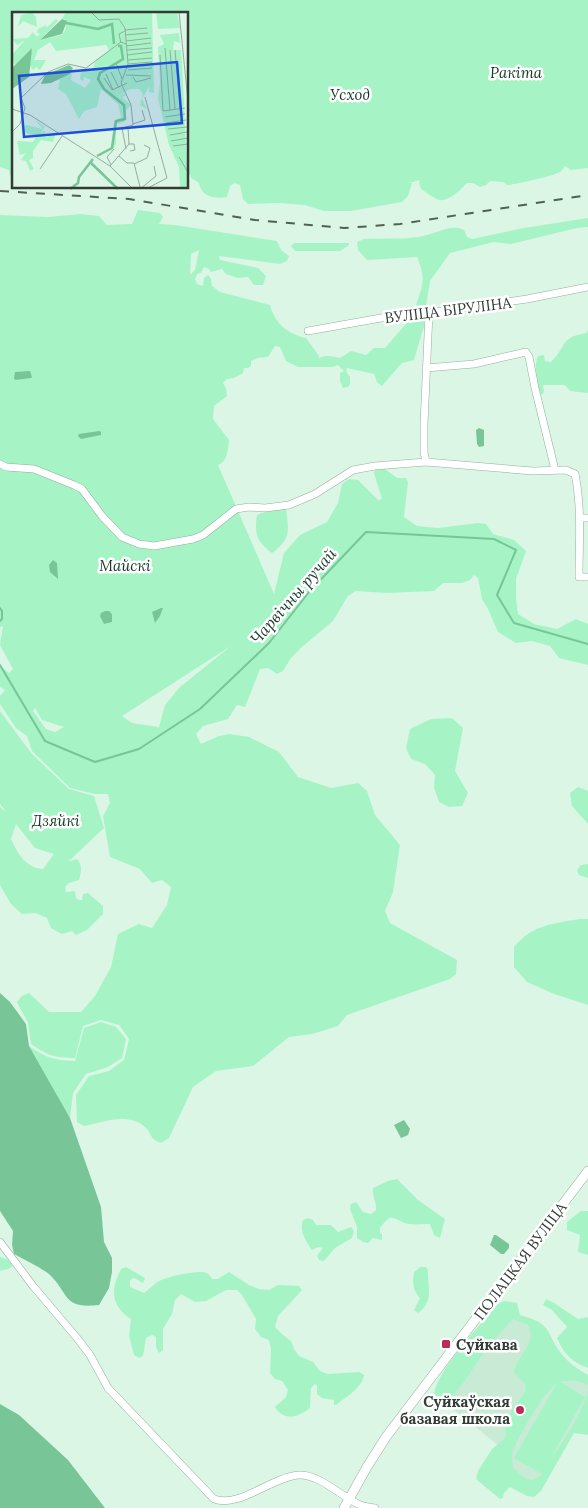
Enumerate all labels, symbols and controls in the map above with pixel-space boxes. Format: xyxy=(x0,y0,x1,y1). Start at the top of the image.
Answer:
inset map xyxy=(12,12,189,189)
park label: Ракіта xyxy=(490,63,543,82)
park label: Усход xyxy=(330,85,370,104)
street label: ВУЛІЦА БІРУЛІНА xyxy=(383,293,513,327)
water label: Чарвічны ручай xyxy=(246,543,341,648)
park label: Майскі xyxy=(99,556,151,575)
park label: Дзяйкі xyxy=(31,811,80,830)
street label: ПОЛАЦКАЯ ВУЛІЦА xyxy=(469,1198,571,1324)
place label: Суйкава xyxy=(456,1335,518,1354)
marker: Суйкава xyxy=(440,1338,452,1350)
place label: Суйкаўская базавая школа xyxy=(400,1392,510,1428)
marker: Суйкаўская базавая школа xyxy=(514,1404,526,1416)

